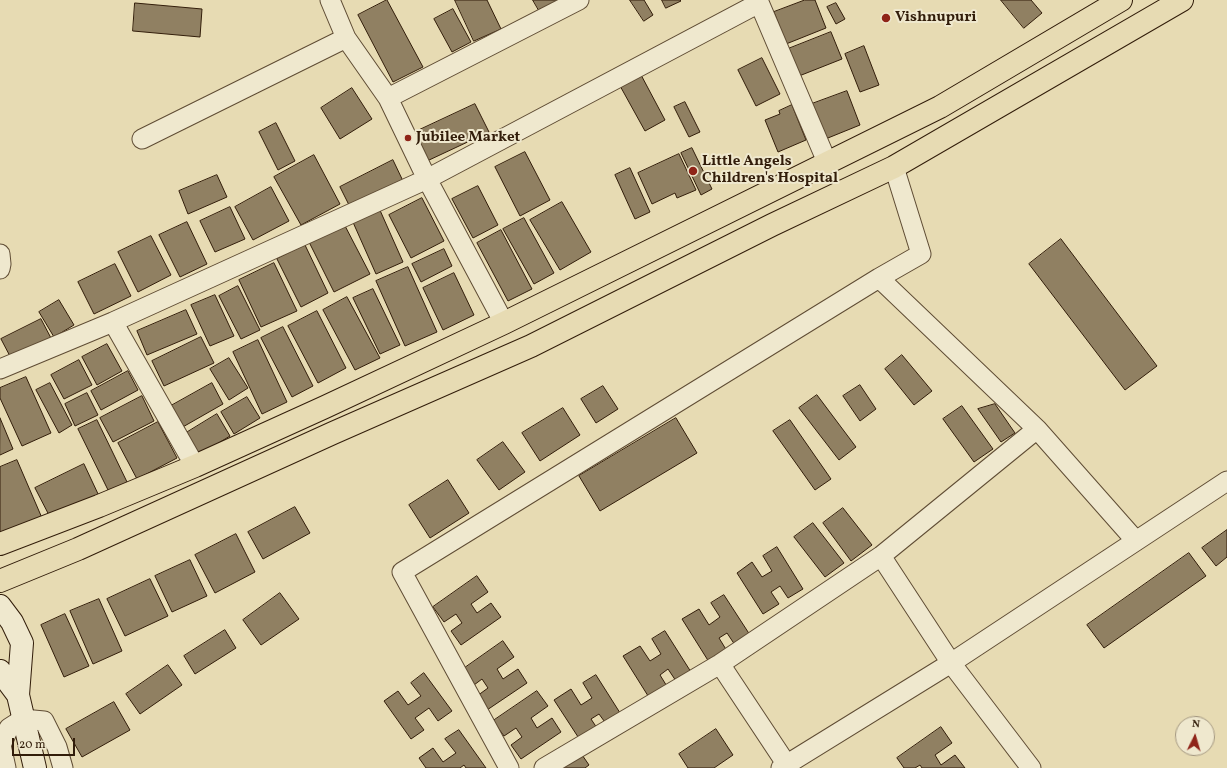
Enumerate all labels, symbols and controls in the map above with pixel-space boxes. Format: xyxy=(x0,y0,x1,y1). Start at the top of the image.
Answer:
place label: Vishnupuri xyxy=(895,9,977,27)
marker: Vishnupuri xyxy=(880,12,892,24)
place label: Jubilee Market xyxy=(416,129,520,147)
marker: Jubilee Market xyxy=(403,133,413,143)
place label: Little Angels Children's Hospital xyxy=(702,153,838,188)
marker: Little Angels Children's Hospital xyxy=(687,165,699,177)
north arrow xyxy=(1175,716,1215,756)
text: N xyxy=(1191,717,1201,732)
scale bar xyxy=(14,730,77,756)
text: 20 m xyxy=(19,737,46,753)

